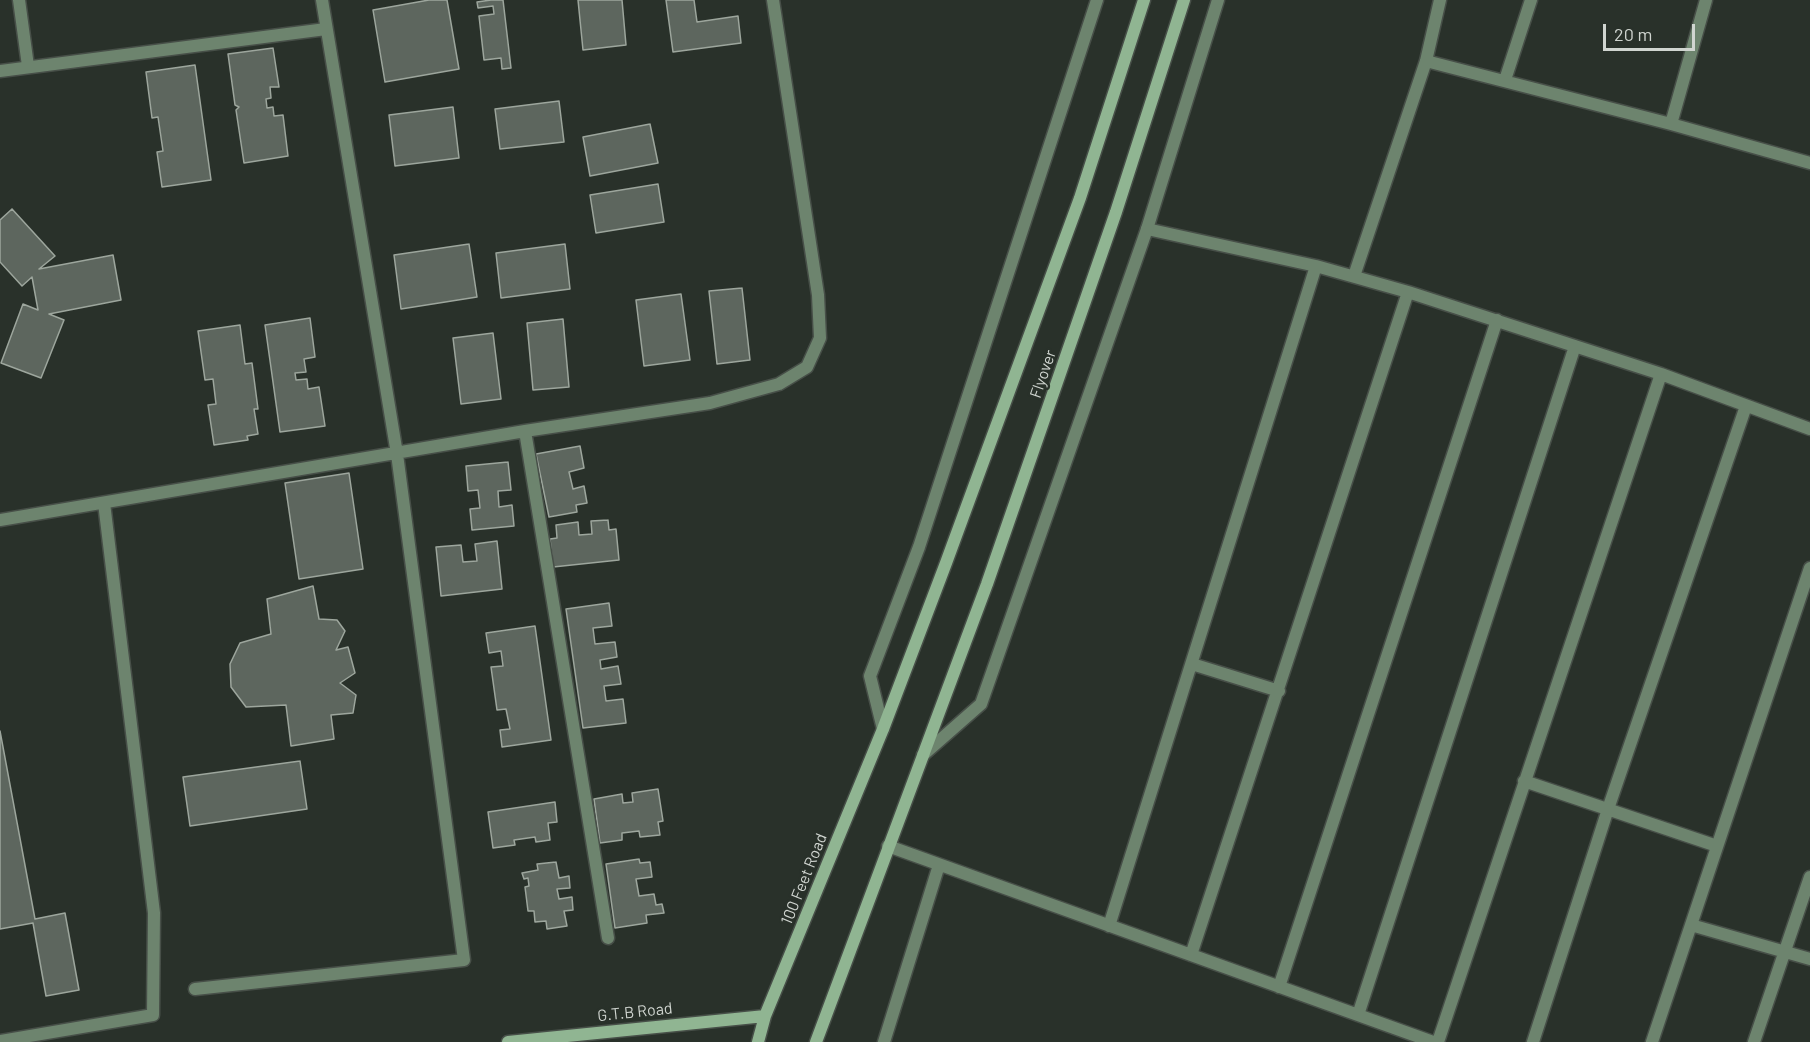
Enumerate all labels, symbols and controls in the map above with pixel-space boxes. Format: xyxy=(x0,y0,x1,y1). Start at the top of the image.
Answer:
scale bar xyxy=(1606,12,1698,50)
text: 20 m xyxy=(1614,23,1652,45)
street label: Flyover xyxy=(1026,347,1060,401)
street label: 100 Feet Road xyxy=(777,831,831,927)
street label: G.T.B Road xyxy=(597,999,673,1025)

